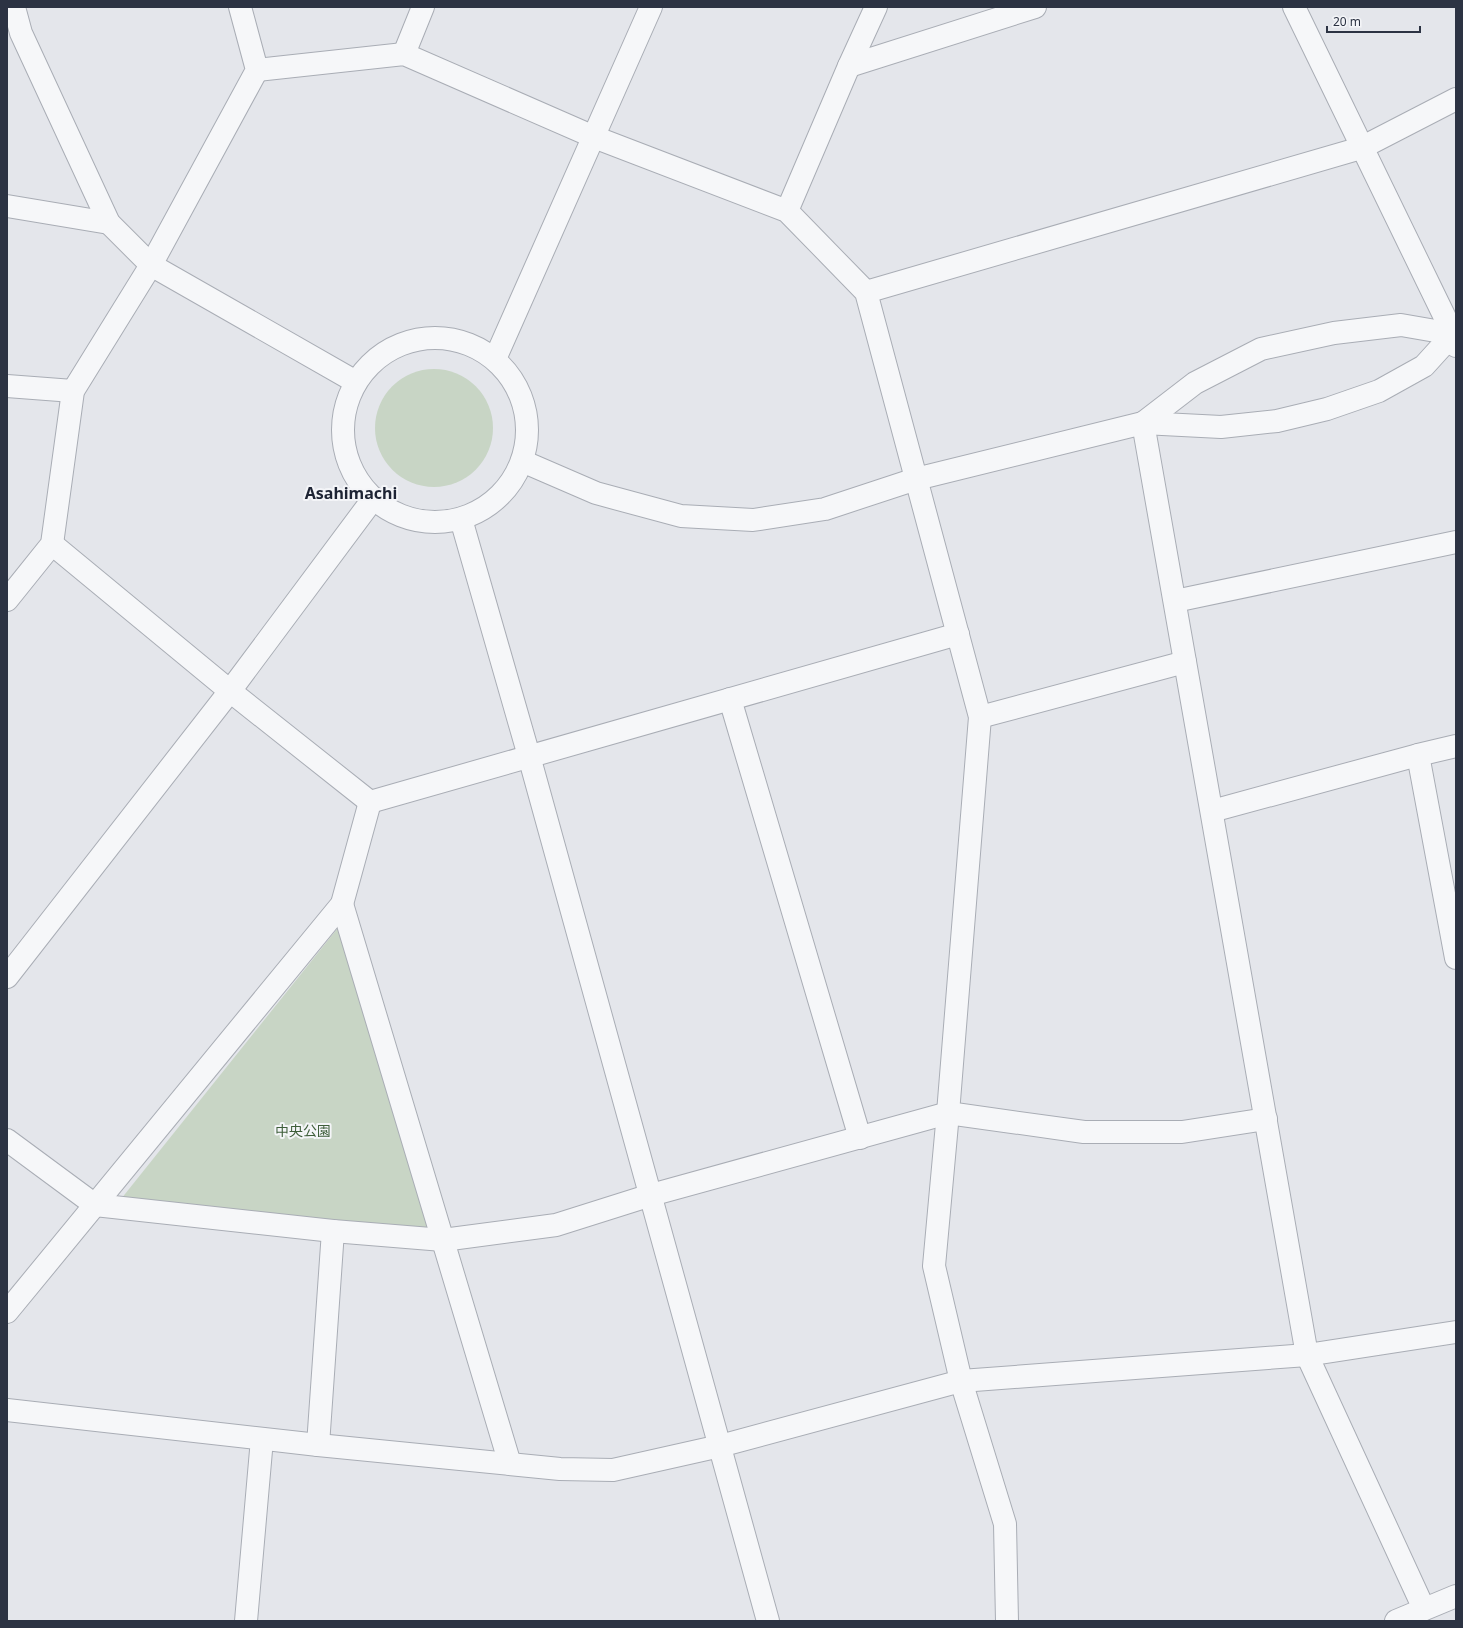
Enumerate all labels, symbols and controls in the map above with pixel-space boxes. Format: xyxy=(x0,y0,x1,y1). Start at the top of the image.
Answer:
scale bar xyxy=(1327,8,1420,34)
text: 20 m xyxy=(1333,13,1361,30)
district label: Asahimachi xyxy=(305,482,397,504)
park label: 中央公園 xyxy=(275,1121,331,1140)

